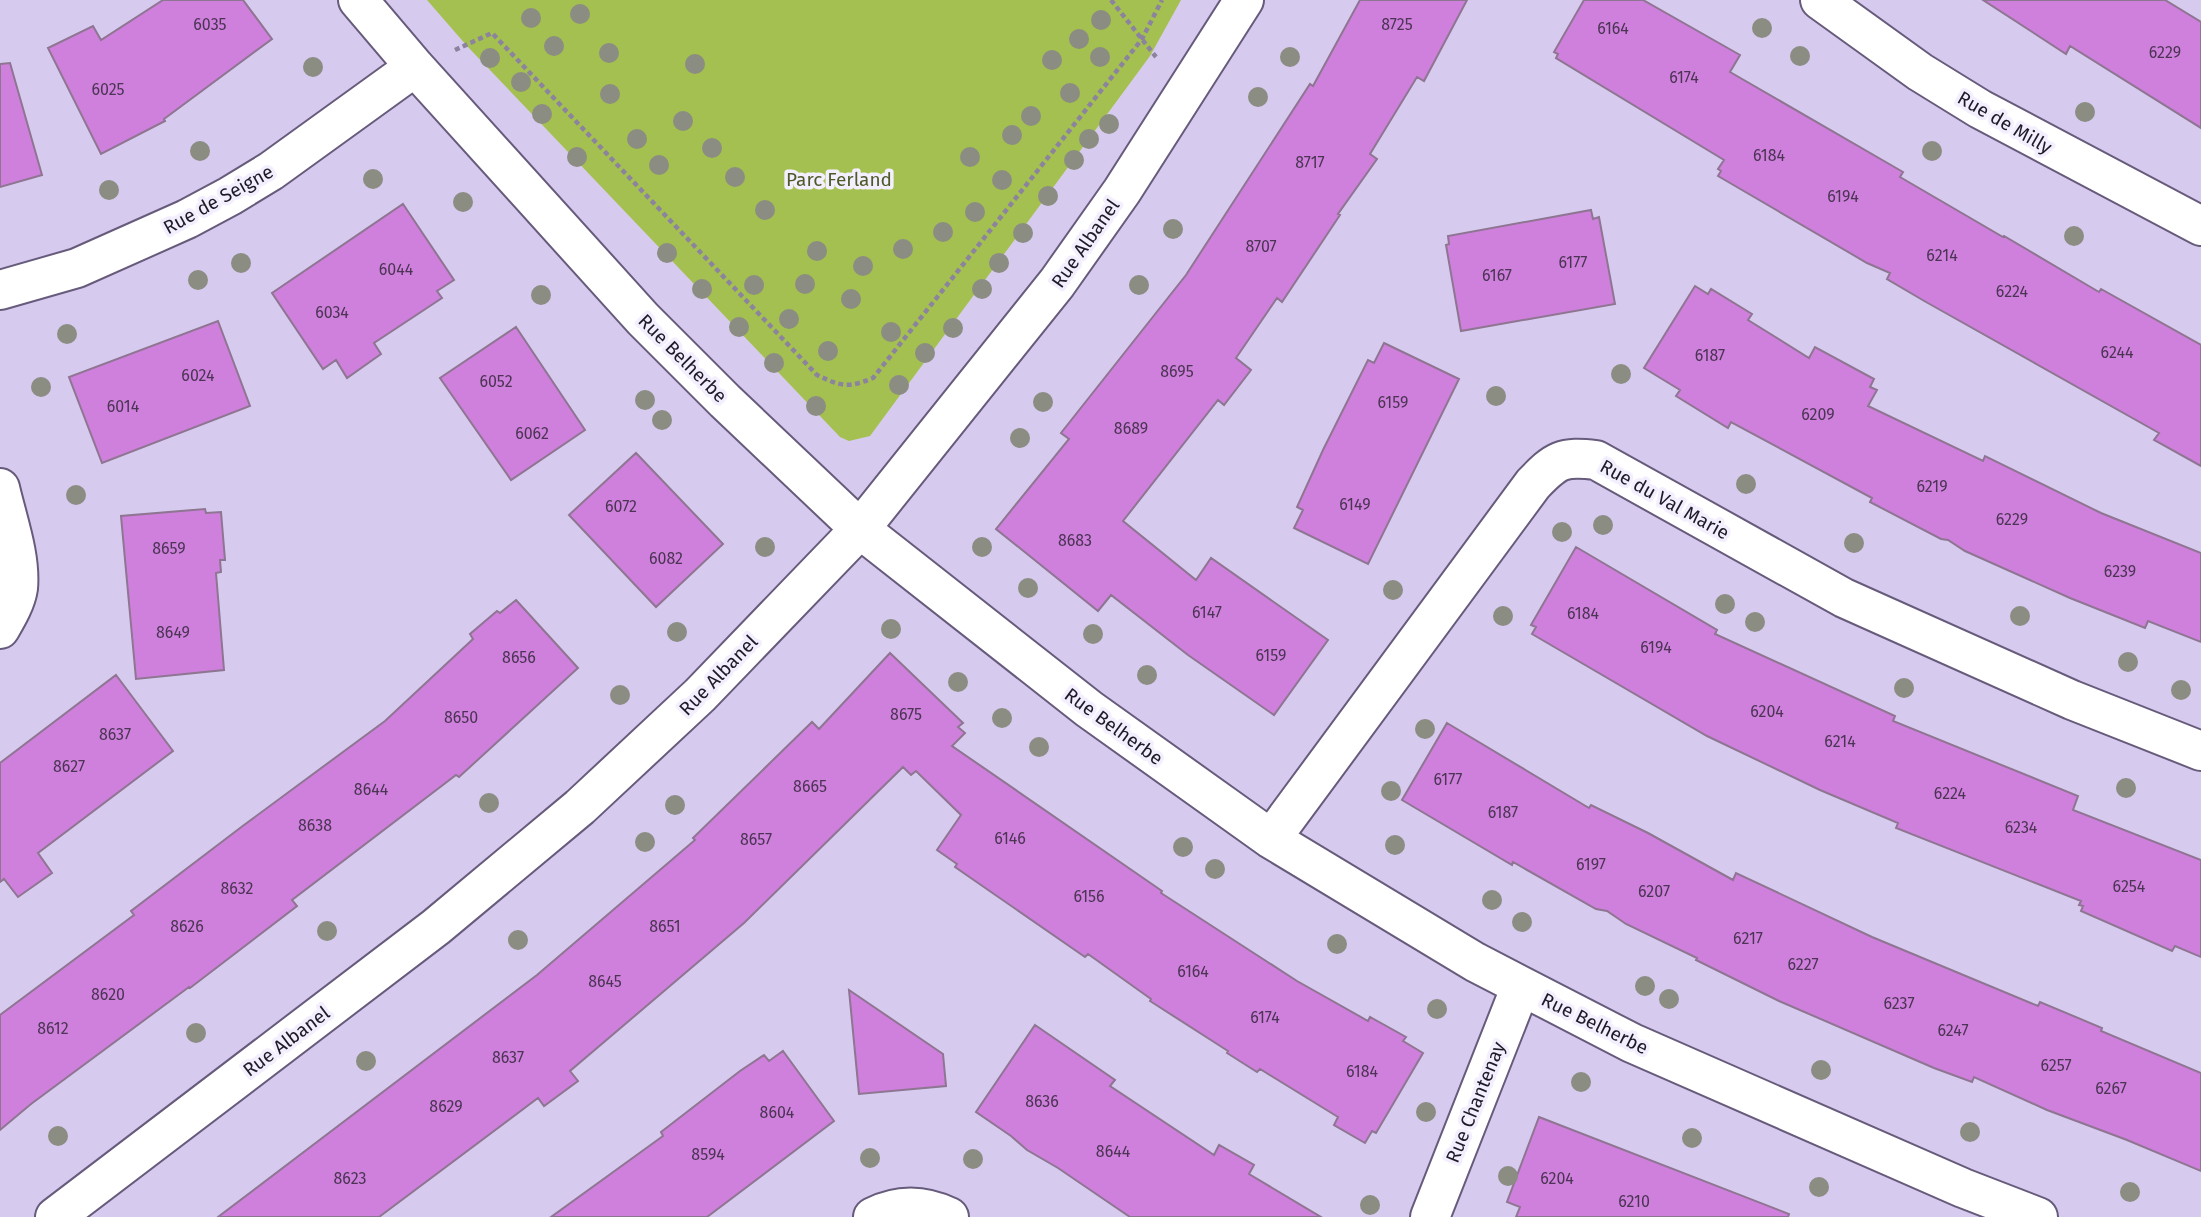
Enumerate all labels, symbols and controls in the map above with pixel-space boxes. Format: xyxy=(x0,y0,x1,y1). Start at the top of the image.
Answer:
house number: 6035 xyxy=(193,15,227,34)
house number: 8725 xyxy=(1381,15,1413,34)
house number: 6164 xyxy=(1597,19,1629,38)
house number: 6229 xyxy=(2149,43,2181,62)
house number: 6174 xyxy=(1669,68,1699,87)
house number: 6025 xyxy=(91,80,125,99)
street label: Rue de Milly xyxy=(1953,86,2057,159)
house number: 6184 xyxy=(1753,146,1785,165)
house number: 8717 xyxy=(1295,153,1325,172)
street label: Rue de Seigne xyxy=(159,160,277,239)
park label: Parc Ferland xyxy=(786,168,892,191)
house number: 6194 xyxy=(1827,187,1859,206)
street label: Rue Albanel xyxy=(1046,194,1125,292)
house number: 8707 xyxy=(1245,237,1277,256)
house number: 6214 xyxy=(1926,246,1958,265)
house number: 6177 xyxy=(1559,253,1587,272)
house number: 6044 xyxy=(379,260,414,279)
house number: 6167 xyxy=(1482,266,1512,285)
house number: 6224 xyxy=(1996,282,2029,301)
house number: 6034 xyxy=(315,303,349,322)
street label: Rue Belherbe xyxy=(634,309,732,407)
house number: 6244 xyxy=(2101,343,2134,362)
house number: 6187 xyxy=(1695,346,1725,365)
house number: 8695 xyxy=(1160,362,1194,381)
house number: 6024 xyxy=(181,366,215,385)
house number: 6052 xyxy=(479,372,513,391)
house number: 6159 xyxy=(1378,393,1408,412)
house number: 6014 xyxy=(107,397,140,416)
house number: 6209 xyxy=(1801,405,1835,424)
house number: 8689 xyxy=(1114,419,1148,438)
house number: 6062 xyxy=(515,424,549,443)
street label: Rue du Val Marie xyxy=(1596,454,1733,544)
house number: 6219 xyxy=(1916,477,1948,496)
house number: 6149 xyxy=(1339,495,1371,514)
house number: 6072 xyxy=(605,497,637,516)
house number: 6229 xyxy=(1996,510,2028,529)
house number: 8683 xyxy=(1058,531,1092,550)
house number: 8659 xyxy=(152,539,186,558)
house number: 6082 xyxy=(649,549,683,568)
house number: 6239 xyxy=(2104,562,2136,581)
house number: 6147 xyxy=(1192,603,1222,622)
house number: 6184 xyxy=(1567,604,1599,623)
house number: 8649 xyxy=(156,623,190,642)
street label: Rue Albanel xyxy=(674,630,763,720)
house number: 6194 xyxy=(1640,638,1672,657)
house number: 6159 xyxy=(1256,646,1286,665)
house number: 8656 xyxy=(502,648,536,667)
street label: Rue Belherbe xyxy=(1060,683,1167,770)
house number: 6204 xyxy=(1750,702,1784,721)
house number: 8675 xyxy=(890,705,922,724)
house number: 8650 xyxy=(444,708,478,727)
house number: 8637 xyxy=(99,725,131,744)
house number: 6214 xyxy=(1824,732,1856,751)
house number: 8627 xyxy=(53,757,85,776)
house number: 6177 xyxy=(1434,770,1462,789)
house number: 8665 xyxy=(793,777,827,796)
house number: 8644 xyxy=(354,780,389,799)
house number: 6224 xyxy=(1934,784,1967,803)
house number: 6187 xyxy=(1488,803,1518,822)
house number: 8638 xyxy=(298,816,332,835)
house number: 6234 xyxy=(2005,818,2038,837)
house number: 6146 xyxy=(994,829,1026,848)
house number: 8657 xyxy=(740,830,772,849)
house number: 6197 xyxy=(1576,855,1606,874)
house number: 6254 xyxy=(2113,877,2146,896)
house number: 8632 xyxy=(221,879,254,898)
house number: 6207 xyxy=(1638,882,1670,901)
house number: 6156 xyxy=(1073,887,1105,906)
house number: 8626 xyxy=(170,917,204,936)
house number: 8651 xyxy=(649,917,681,936)
house number: 6217 xyxy=(1733,929,1763,948)
house number: 6227 xyxy=(1787,955,1819,974)
house number: 6164 xyxy=(1177,962,1209,981)
house number: 8645 xyxy=(588,972,622,991)
house number: 8620 xyxy=(91,985,125,1004)
street label: Rue Belherbe xyxy=(1538,988,1652,1059)
house number: 6237 xyxy=(1883,994,1915,1013)
street label: Rue Albanel xyxy=(238,1001,335,1082)
house number: 6174 xyxy=(1250,1008,1280,1027)
house number: 8612 xyxy=(37,1019,69,1038)
house number: 6247 xyxy=(1937,1021,1969,1040)
street label: Rue Chantenay xyxy=(1441,1038,1510,1166)
house number: 8637 xyxy=(492,1048,524,1067)
house number: 6257 xyxy=(2041,1056,2072,1075)
house number: 6184 xyxy=(1346,1062,1378,1081)
house number: 6267 xyxy=(2095,1079,2127,1098)
house number: 8636 xyxy=(1025,1092,1059,1111)
house number: 8629 xyxy=(429,1097,463,1116)
house number: 8604 xyxy=(760,1103,795,1122)
house number: 8644 xyxy=(1096,1142,1131,1161)
house number: 8594 xyxy=(691,1145,725,1164)
house number: 8623 xyxy=(334,1169,366,1188)
house number: 6204 xyxy=(1540,1169,1574,1188)
house number: 6210 xyxy=(1618,1192,1650,1211)

